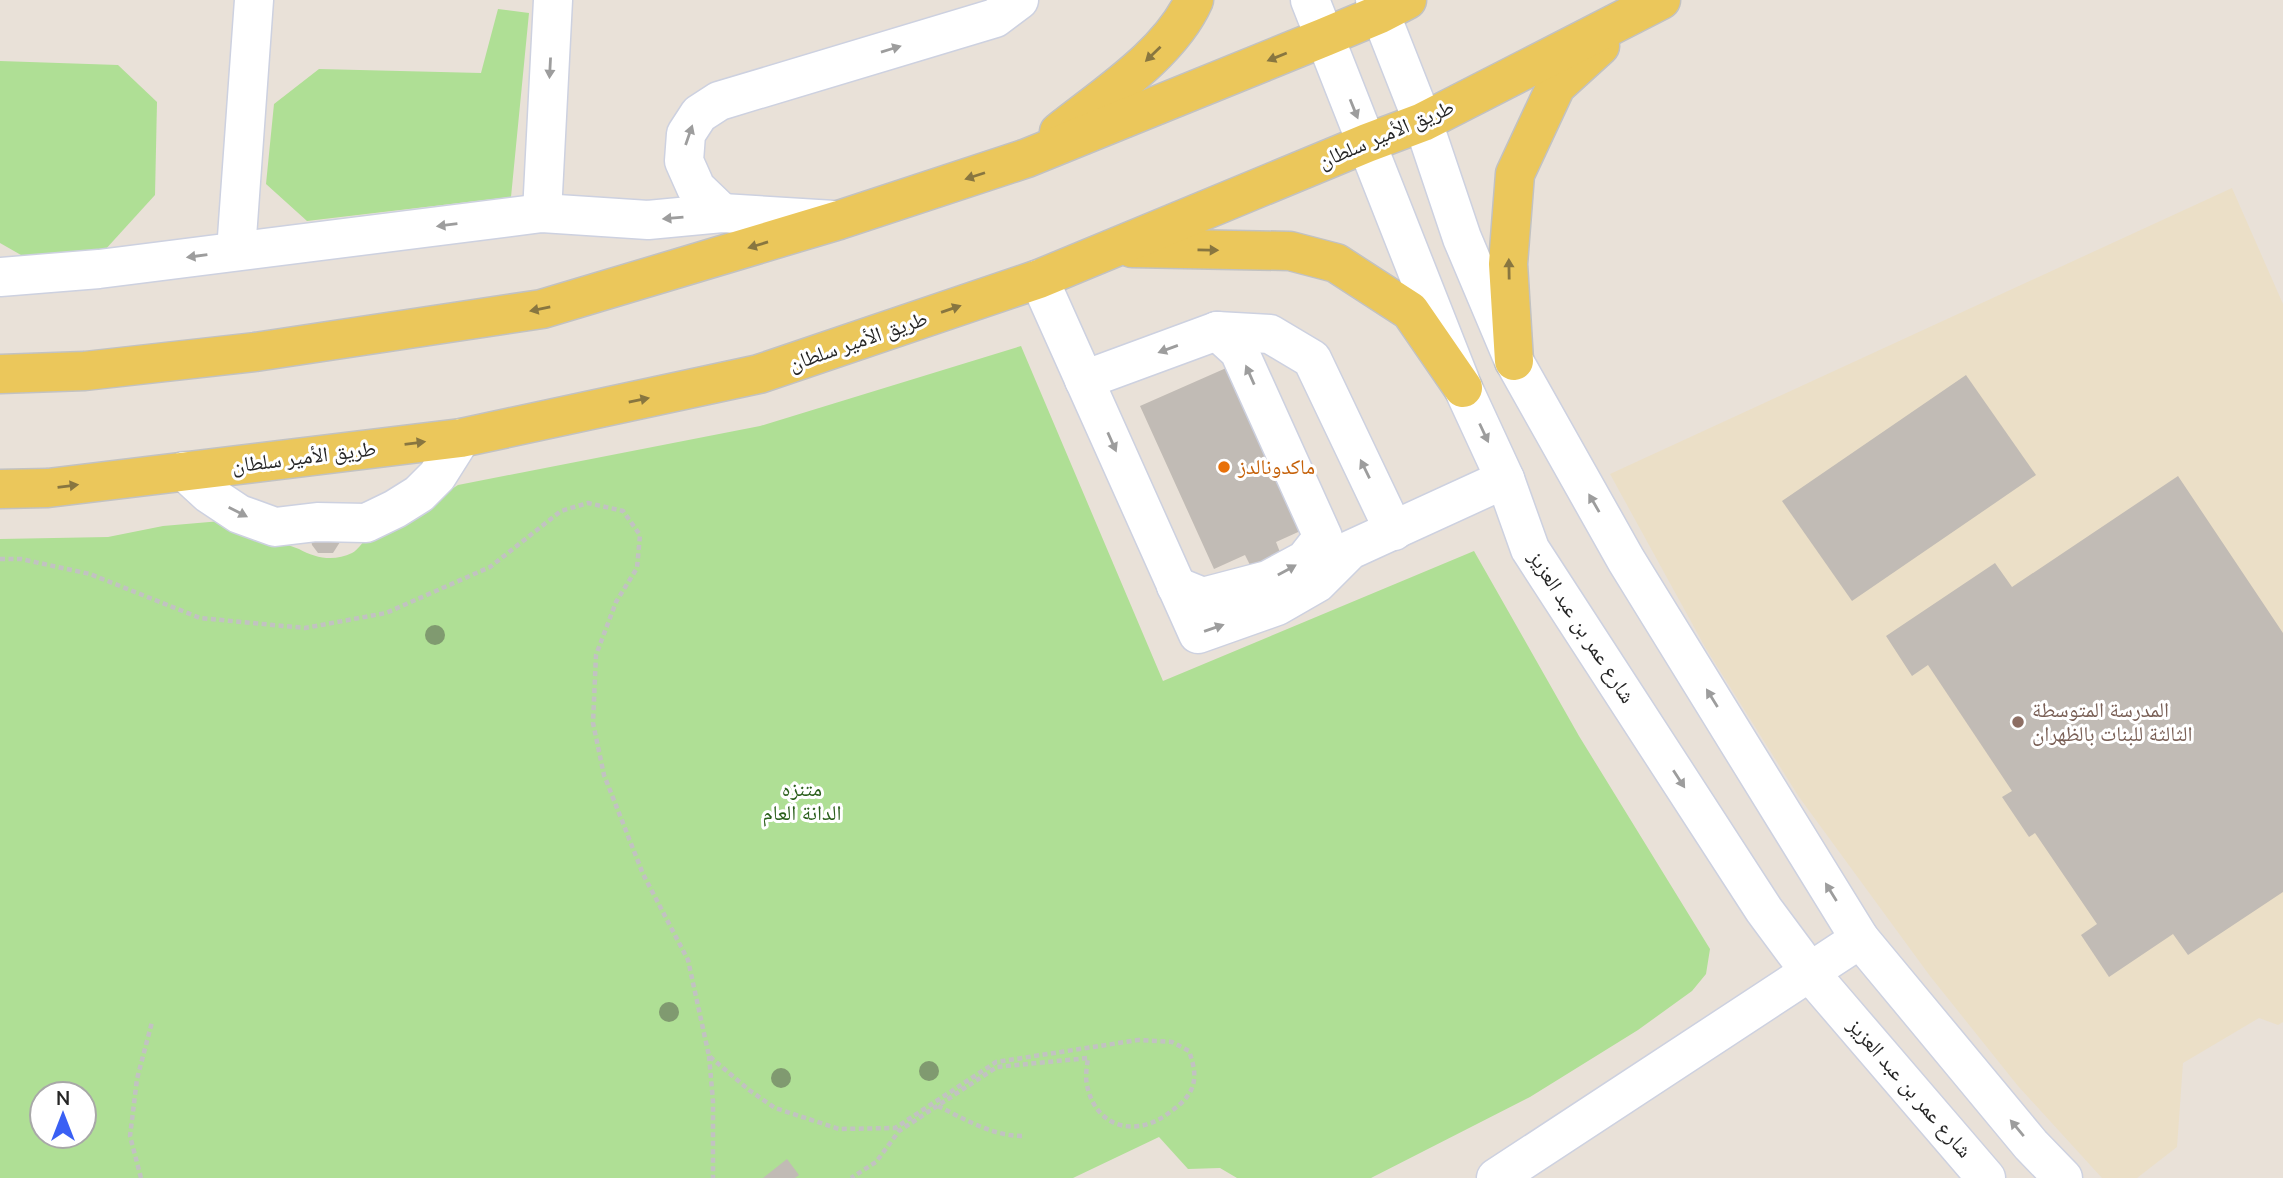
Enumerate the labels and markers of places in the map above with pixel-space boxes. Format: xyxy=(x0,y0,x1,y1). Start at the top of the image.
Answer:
place label: ماكدونالدز xyxy=(1237,453,1315,481)
marker: ماكدونالدز xyxy=(1216,459,1232,475)
place label: المدرسة المتوسطة الثالثة للبنات بالظهران xyxy=(2032,696,2193,748)
marker: المدرسة المتوسطة الثالثة للبنات بالظهران xyxy=(2010,714,2026,730)

